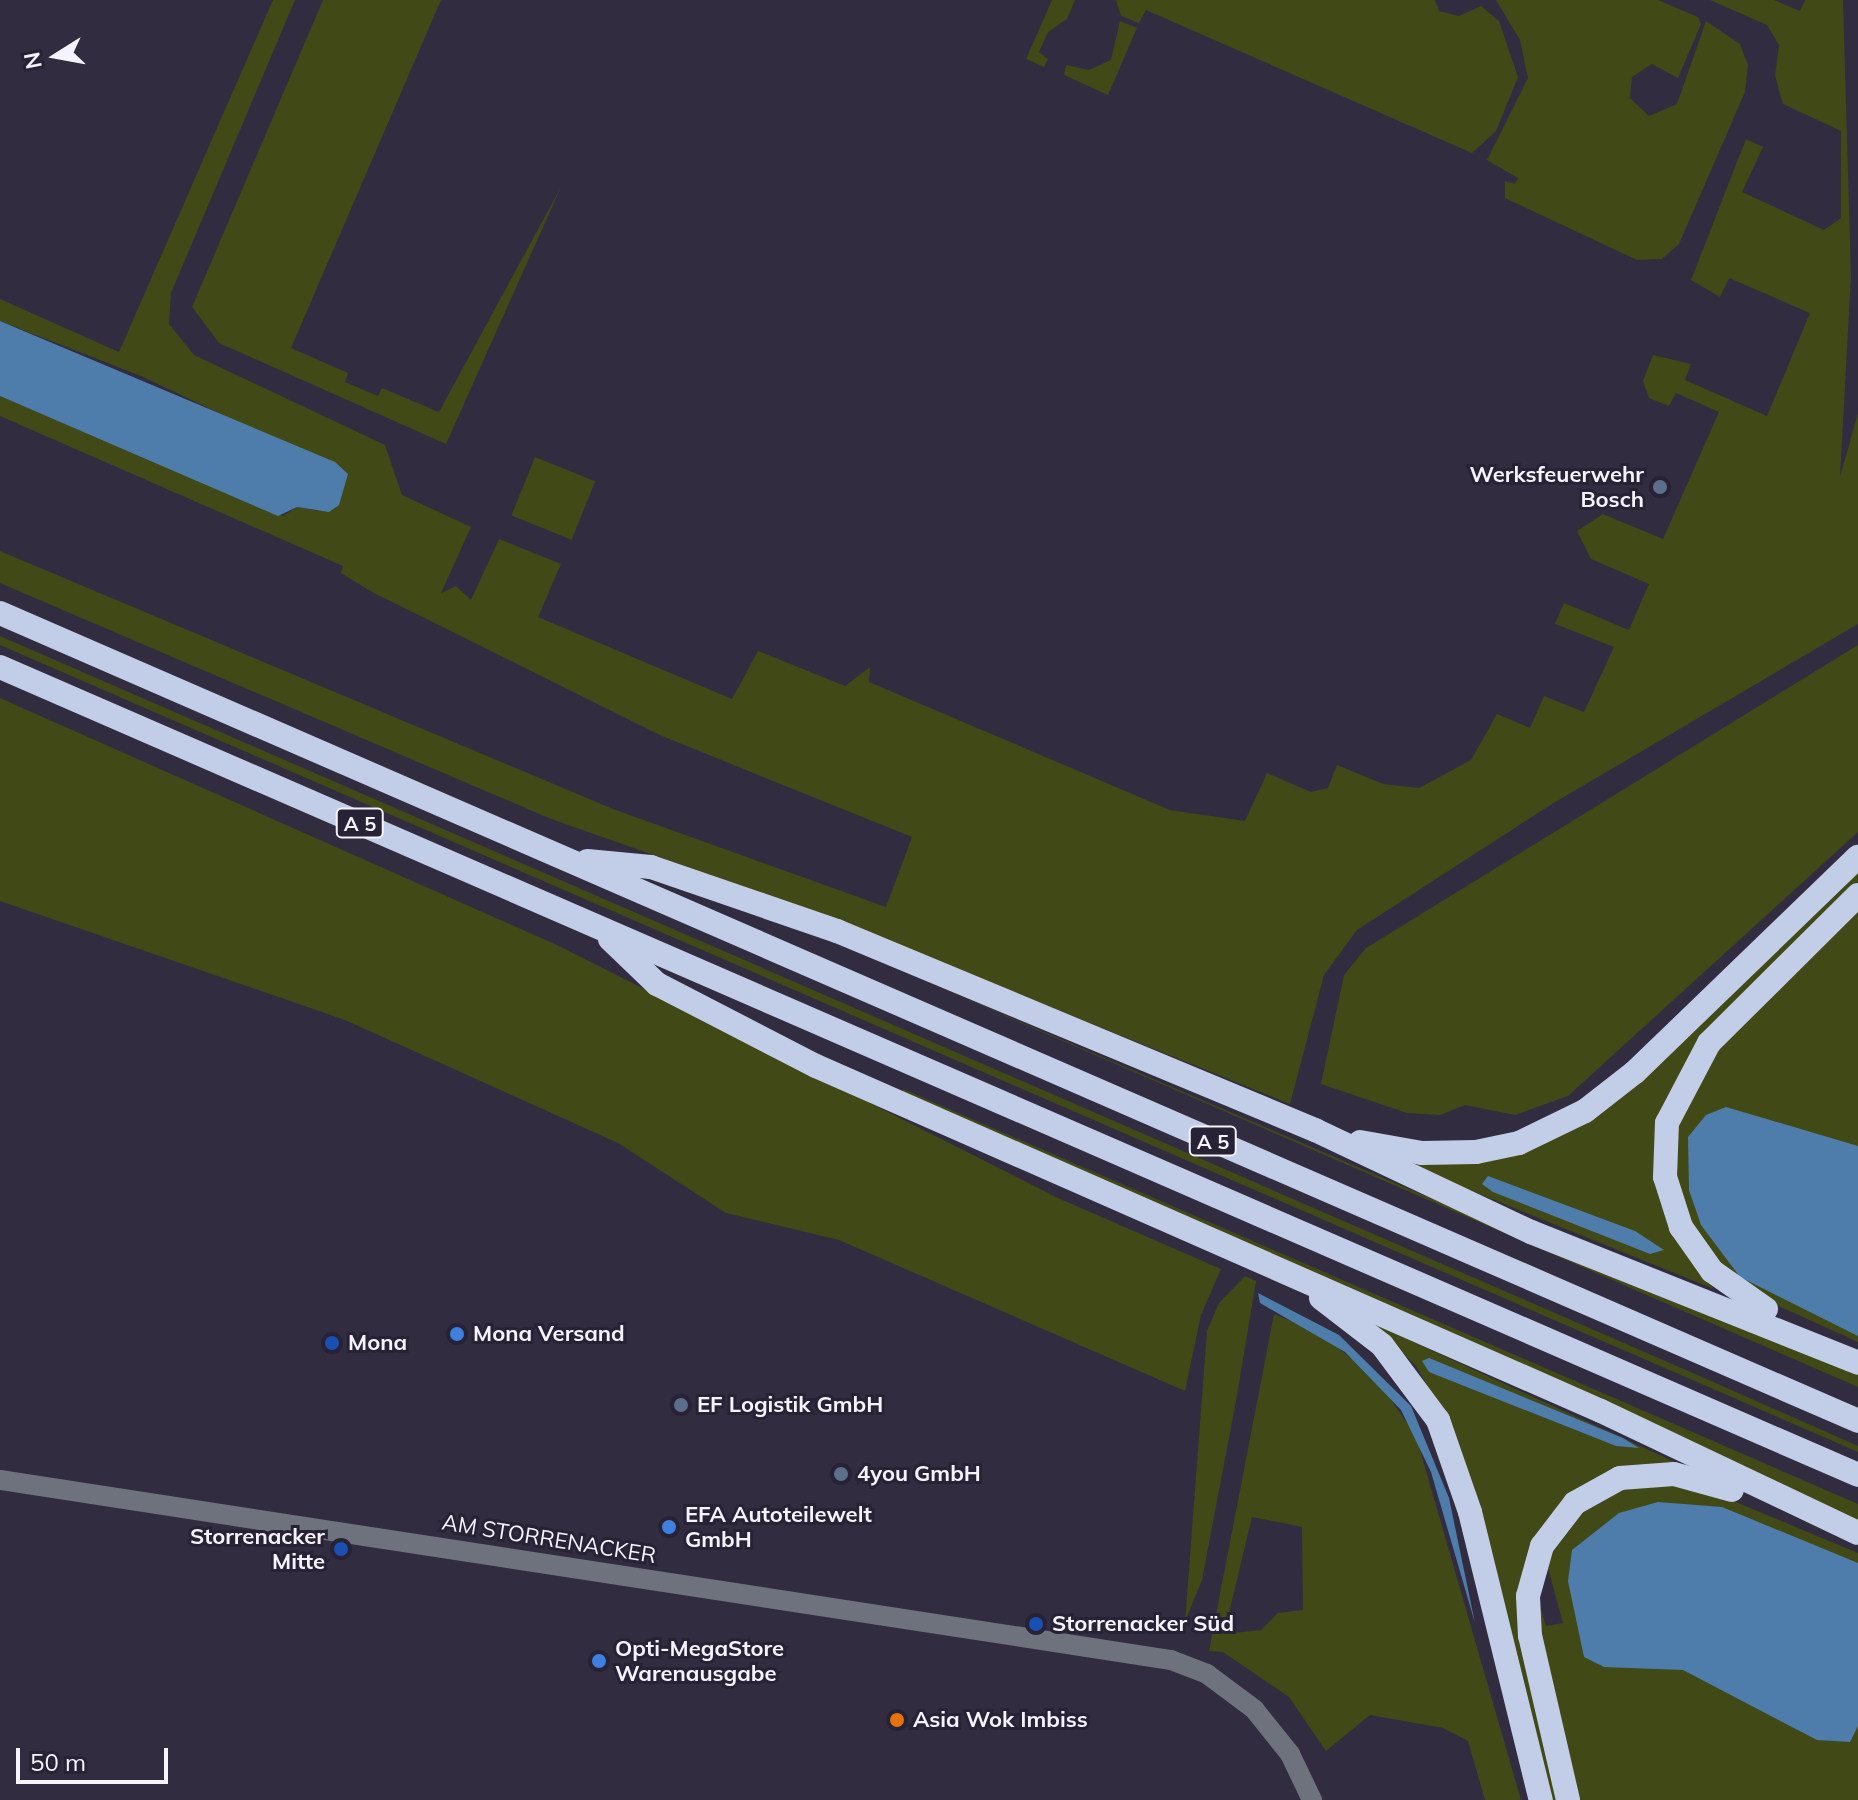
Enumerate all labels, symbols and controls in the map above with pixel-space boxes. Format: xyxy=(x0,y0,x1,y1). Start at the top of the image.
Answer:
north arrow xyxy=(16,16,96,96)
text: N xyxy=(17,50,48,71)
place label: Werksfeuerwehr Bosch xyxy=(1470,461,1644,512)
marker: Werksfeuerwehr Bosch xyxy=(1651,478,1669,496)
road number: A 5 xyxy=(334,807,386,839)
road number: A 5 xyxy=(1187,1125,1239,1157)
place label: Mona Versand xyxy=(473,1321,625,1347)
marker: Mona Versand xyxy=(448,1325,466,1343)
place label: Mona xyxy=(348,1330,407,1356)
marker: Mona xyxy=(323,1334,341,1352)
place label: EF Logistik GmbH xyxy=(697,1392,883,1418)
marker: EF Logistik GmbH xyxy=(672,1396,690,1414)
place label: 4you GmbH xyxy=(857,1461,981,1487)
marker: 4you GmbH xyxy=(832,1465,850,1483)
place label: EFA Autoteilewelt GmbH xyxy=(685,1501,872,1552)
street label: AM STORRENACKER xyxy=(440,1509,658,1569)
marker: EFA Autoteilewelt GmbH xyxy=(660,1518,678,1536)
place label: Storrenacker Mitte xyxy=(190,1523,325,1574)
marker: Storrenacker Mitte xyxy=(332,1540,350,1558)
place label: Storrenacker Süd xyxy=(1052,1611,1234,1637)
marker: Storrenacker Süd xyxy=(1027,1615,1045,1633)
place label: Opti-MegaStore Warenausgabe xyxy=(615,1635,784,1686)
marker: Opti-MegaStore Warenausgabe xyxy=(590,1652,608,1670)
place label: Asia Wok Imbiss xyxy=(913,1707,1088,1733)
marker: Asia Wok Imbiss xyxy=(888,1711,906,1729)
scale bar xyxy=(20,1732,172,1782)
text: 50 m xyxy=(30,1747,86,1777)

